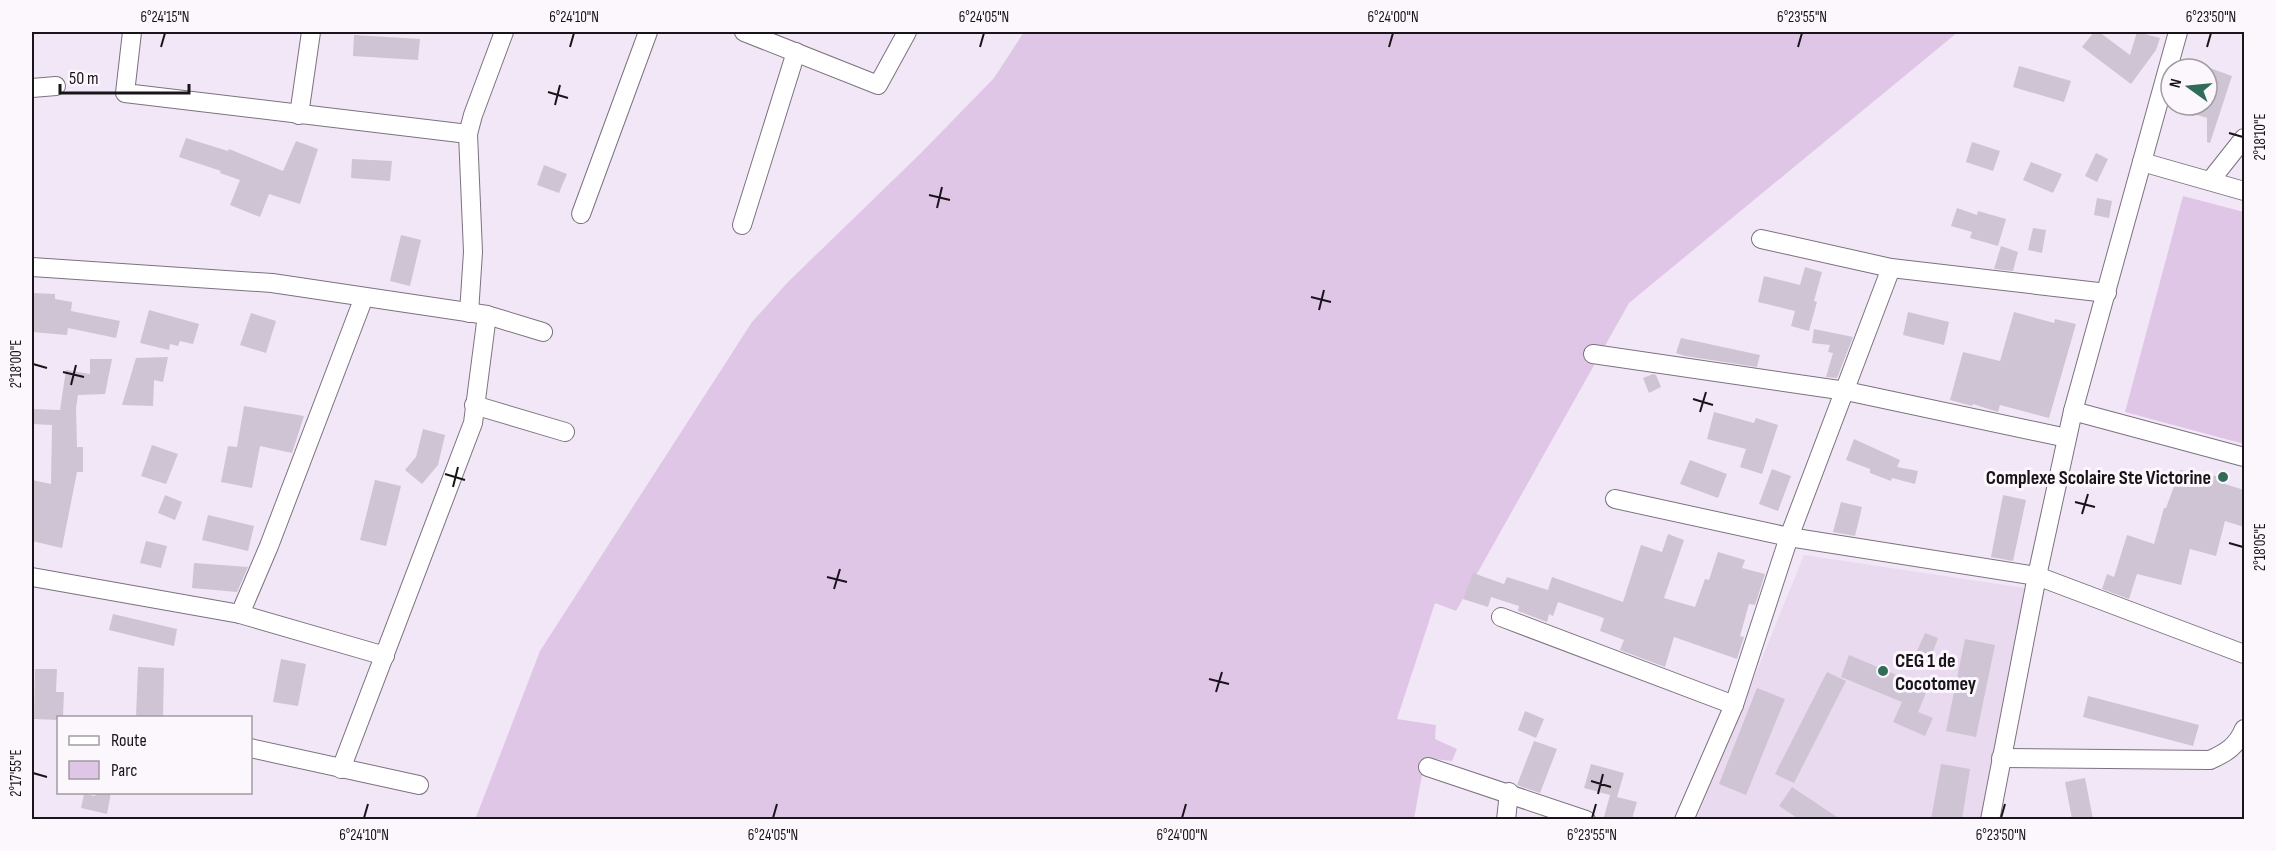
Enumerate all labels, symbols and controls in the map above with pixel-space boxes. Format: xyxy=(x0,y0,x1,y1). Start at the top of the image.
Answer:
text: 6°24'15"N xyxy=(140,8,190,27)
text: 6°24'10"N xyxy=(549,8,599,27)
text: 6°24'05"N xyxy=(959,8,1009,27)
text: 6°24'00"N xyxy=(1367,8,1419,27)
text: 6°23'55"N xyxy=(1777,8,1827,27)
text: 6°23'50"N xyxy=(2186,8,2236,27)
scale bar xyxy=(60,57,189,95)
north arrow xyxy=(2159,57,2219,117)
text: 50 m xyxy=(69,68,99,89)
text: N xyxy=(2166,77,2186,90)
text: 2°18'10"E xyxy=(2251,113,2270,161)
text: 2°18'00"E xyxy=(7,340,26,388)
place label: Complexe Scolaire Ste Victorine xyxy=(1986,466,2211,490)
marker: Complexe Scolaire Ste Victorine xyxy=(2216,470,2230,484)
text: 2°18'05"E xyxy=(2251,523,2270,571)
place label: CEG 1 de Cocotomey xyxy=(1895,649,1977,696)
marker: CEG 1 de Cocotomey xyxy=(1876,664,1890,678)
legend xyxy=(57,716,252,794)
text: Route xyxy=(111,730,147,751)
text: 2°17'55"E xyxy=(7,749,26,797)
text: Parc xyxy=(111,760,137,781)
text: 6°24'10"N xyxy=(339,826,389,845)
text: 6°24'05"N xyxy=(748,826,798,845)
text: 6°24'00"N xyxy=(1156,826,1208,845)
text: 6°23'55"N xyxy=(1567,826,1617,845)
text: 6°23'50"N xyxy=(1976,826,2026,845)

